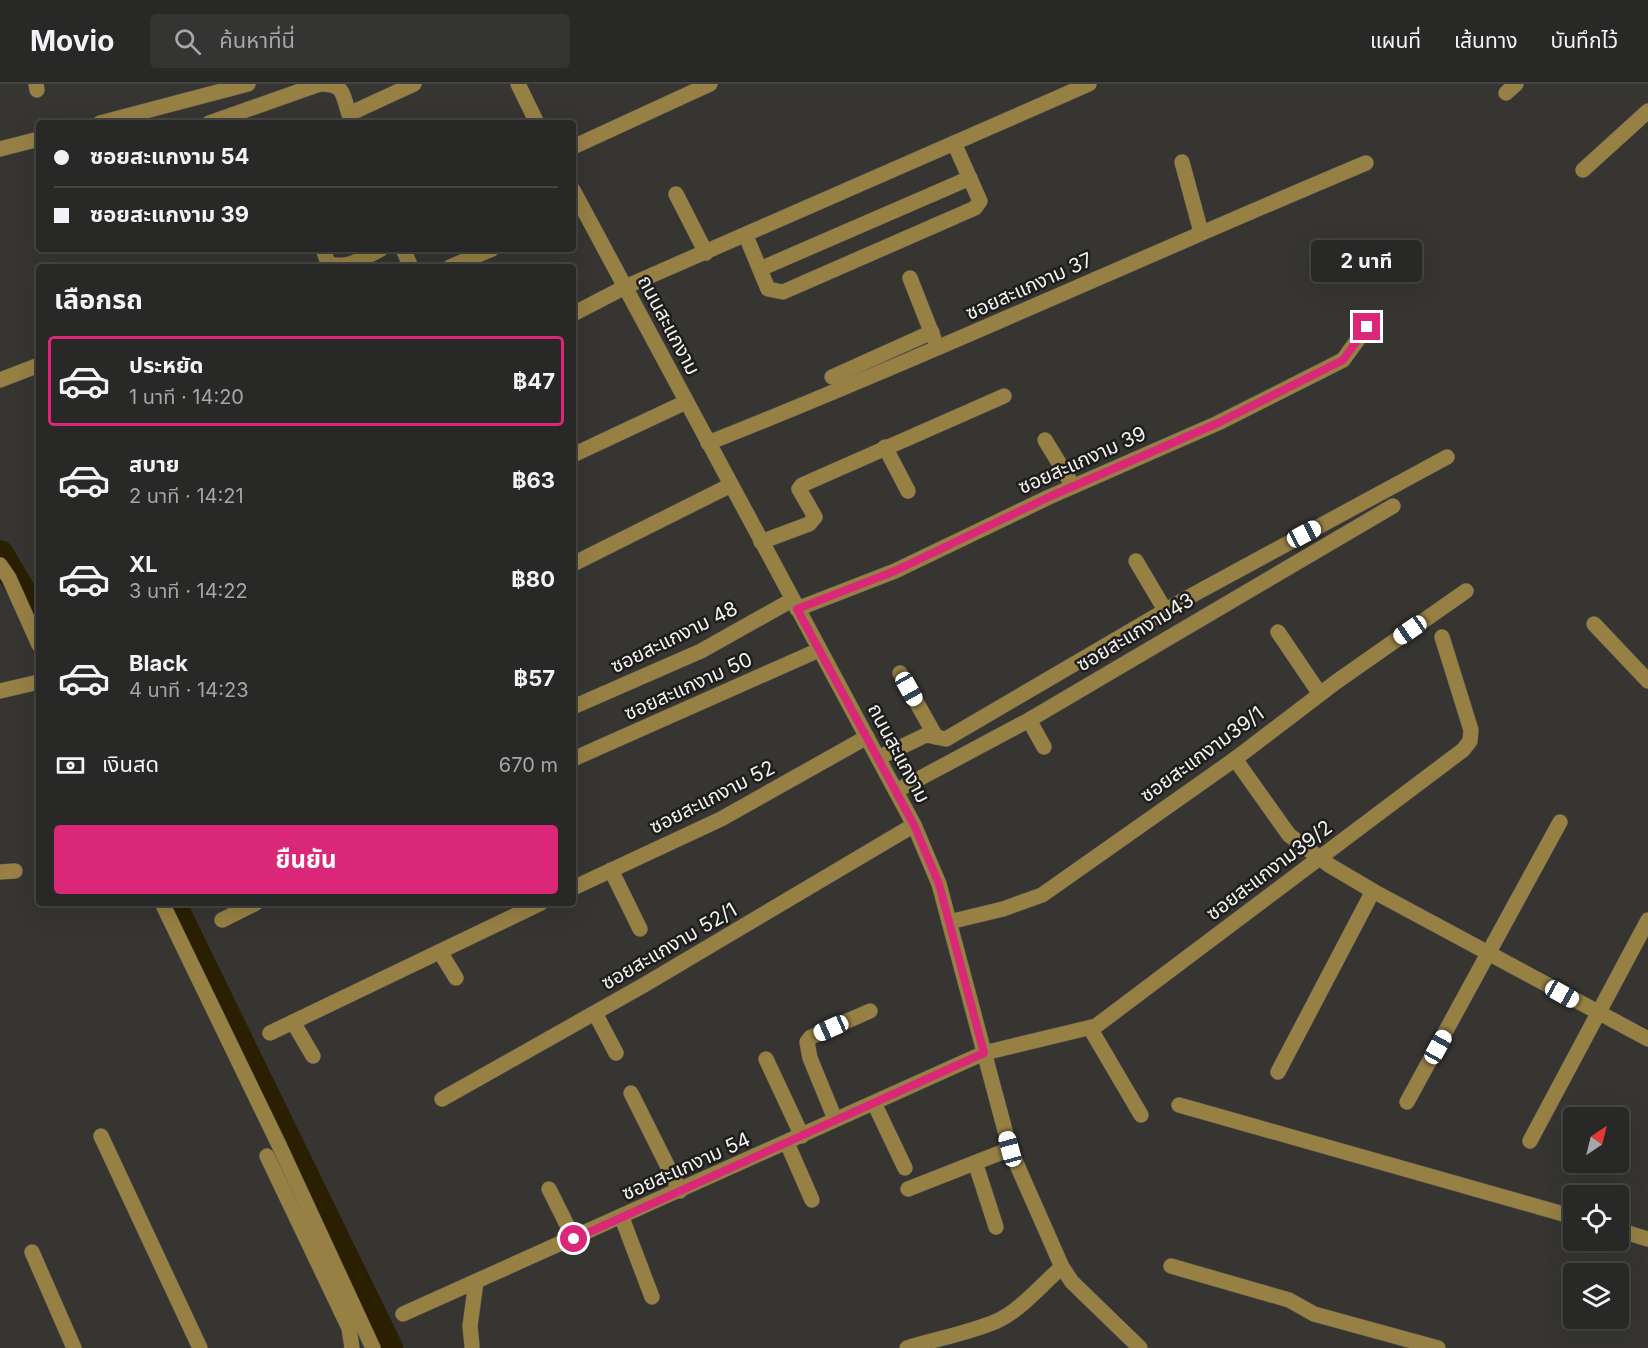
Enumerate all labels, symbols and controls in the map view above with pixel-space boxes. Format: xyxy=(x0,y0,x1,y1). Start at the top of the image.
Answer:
search box xyxy=(150,14,570,68)
text: Movio xyxy=(30,24,114,58)
icon: search xyxy=(171,25,204,58)
text: ค้นหาที่นี่ xyxy=(219,27,295,53)
text: แผนที่ xyxy=(1370,28,1421,53)
text: เส้นทาง xyxy=(1454,28,1518,53)
text: บันทึกไว้ xyxy=(1551,28,1618,53)
text: ซอยสะแกงาม 54 xyxy=(90,143,249,169)
text: ซอยสะแกงาม 39 xyxy=(90,201,249,227)
callout: 2 นาที xyxy=(1312,240,1422,282)
street label: ซอยสะแกงาม 37 xyxy=(962,247,1096,325)
text: 2 นาที xyxy=(1341,249,1392,273)
street label: ถนนสะแกงาม xyxy=(633,271,705,379)
text: เลือกรถ xyxy=(54,283,143,316)
route end xyxy=(1353,313,1380,340)
text: ประหยัด xyxy=(129,352,204,378)
icon: car xyxy=(57,354,111,408)
text: ฿47 xyxy=(513,368,555,394)
text: 1 นาที · 14:20 xyxy=(129,385,244,409)
street label: ซอยสะแกงาม 39 xyxy=(1014,421,1150,499)
text: สบาย xyxy=(129,451,179,477)
icon: car xyxy=(57,453,111,507)
text: ฿63 xyxy=(512,467,555,493)
text: 2 นาที · 14:21 xyxy=(129,484,244,508)
car xyxy=(1284,518,1324,550)
text: XL xyxy=(129,551,158,577)
icon: car xyxy=(57,552,111,606)
text: ฿80 xyxy=(511,566,555,592)
text: 3 นาที · 14:22 xyxy=(129,579,248,603)
street label: ซอยสะแกงาม43 xyxy=(1072,588,1198,676)
street label: ซอยสะแกงาม 48 xyxy=(607,596,741,678)
car xyxy=(1390,612,1430,648)
street label: ซอยสะแกงาม 50 xyxy=(620,647,756,725)
text: Black xyxy=(129,650,188,676)
icon: car xyxy=(57,651,111,705)
text: ฿57 xyxy=(514,665,555,691)
car xyxy=(892,669,926,709)
text: 4 นาที · 14:23 xyxy=(129,678,248,702)
street label: ถนนสะแกงาม xyxy=(863,699,935,807)
street label: ซอยสะแกงาม39/1 xyxy=(1135,701,1269,807)
icon: cash xyxy=(54,749,87,782)
text: เงินสด xyxy=(102,751,159,777)
text: 670 m xyxy=(499,753,558,777)
street label: ซอยสะแกงาม 52 xyxy=(645,755,779,839)
street label: ซอยสะแกงาม39/2 xyxy=(1201,815,1337,925)
button: ยืนยัน xyxy=(54,825,558,894)
street label: ซอยสะแกงาม 52/1 xyxy=(597,897,741,995)
car xyxy=(1542,977,1582,1011)
car xyxy=(811,1012,851,1044)
car xyxy=(1421,1027,1455,1067)
north arrow xyxy=(1563,1107,1629,1173)
map controls xyxy=(1563,1107,1629,1329)
street label: ซอยสะแกงาม 54 xyxy=(618,1127,754,1205)
car xyxy=(997,1129,1023,1169)
button: locate xyxy=(1563,1185,1629,1251)
route start xyxy=(560,1225,587,1252)
button: layers xyxy=(1563,1263,1629,1329)

